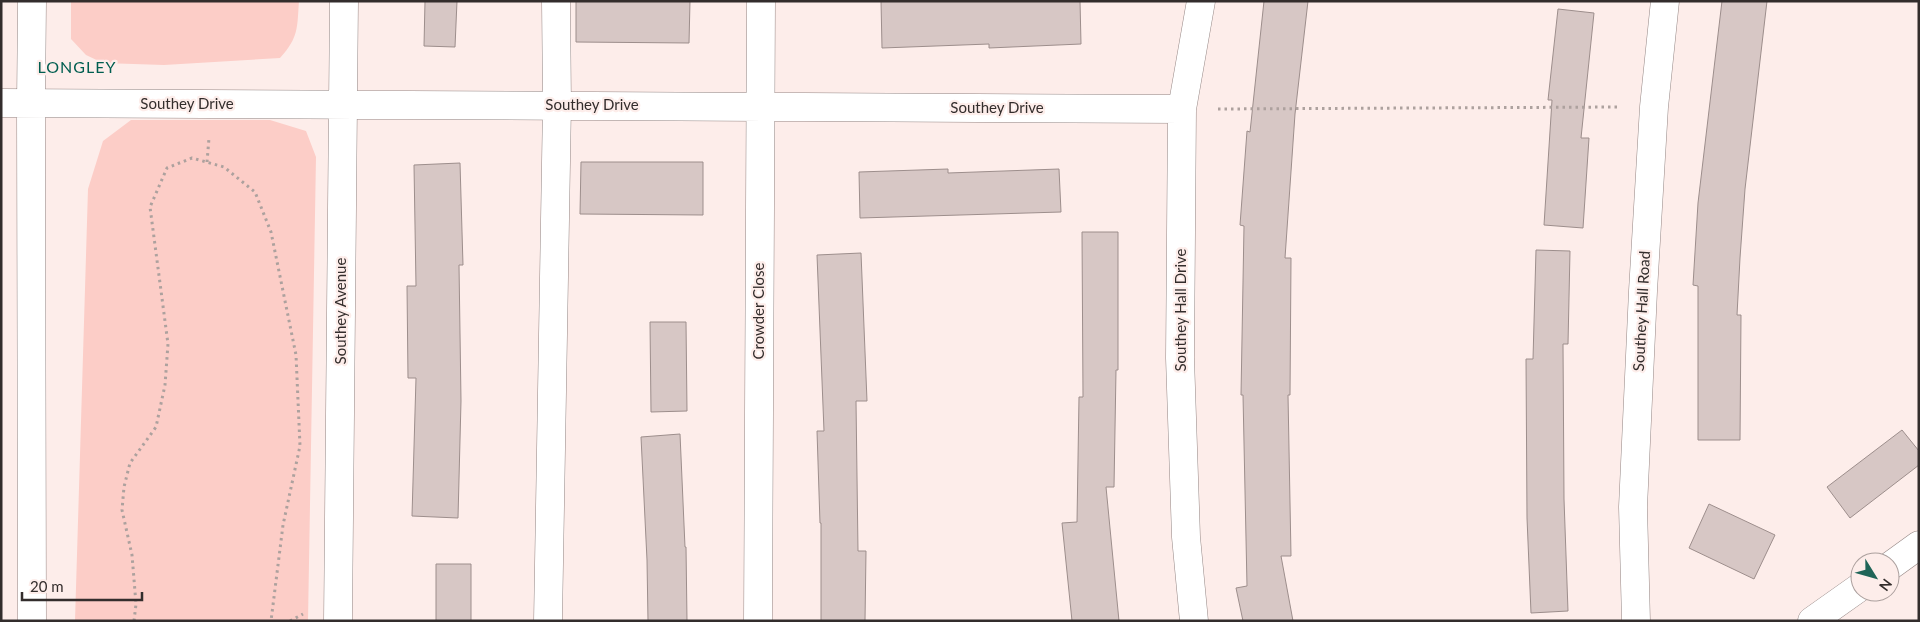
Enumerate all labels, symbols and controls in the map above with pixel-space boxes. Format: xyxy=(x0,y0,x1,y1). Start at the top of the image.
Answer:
district label: LONGLEY xyxy=(38,57,116,76)
street label: Southey Drive xyxy=(140,94,234,112)
street label: Southey Drive xyxy=(545,95,639,113)
street label: Southey Drive xyxy=(950,98,1044,116)
street label: Southey Hall Drive xyxy=(1171,248,1189,372)
street label: Southey Hall Road xyxy=(1629,250,1653,372)
street label: Southey Avenue xyxy=(331,258,349,364)
street label: Crowder Close xyxy=(749,262,767,359)
north arrow xyxy=(1850,552,1900,602)
scale bar xyxy=(22,570,142,602)
text: N xyxy=(1876,576,1896,595)
text: 20 m xyxy=(30,577,64,595)

